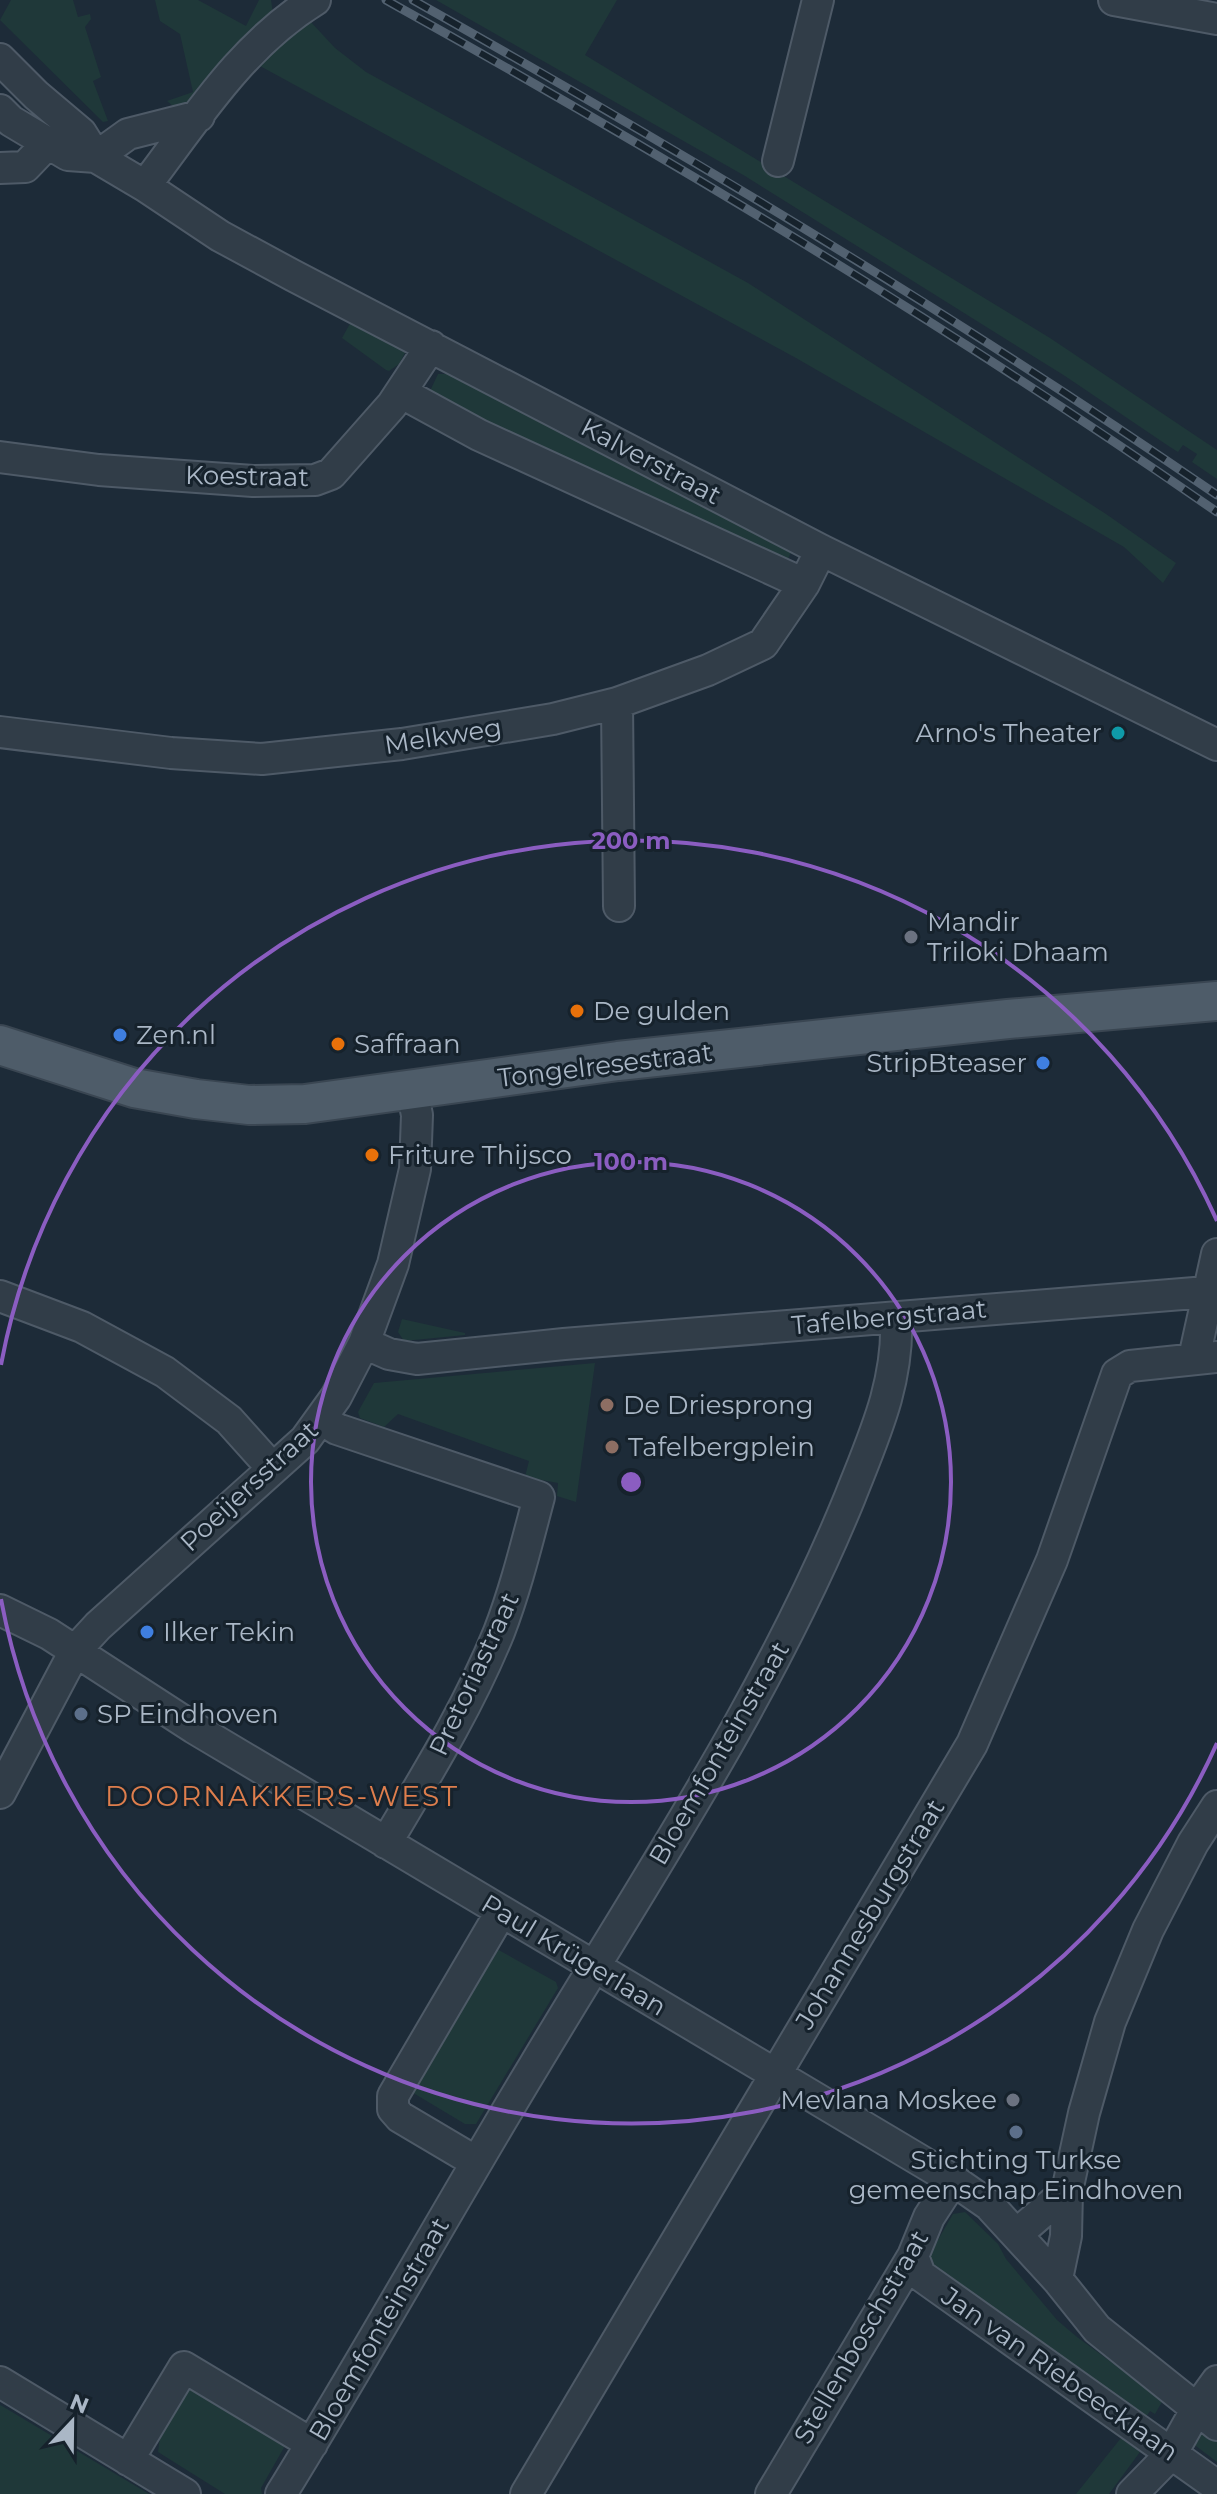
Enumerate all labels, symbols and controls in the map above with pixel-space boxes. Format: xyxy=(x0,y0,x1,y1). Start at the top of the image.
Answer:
street label: Kalverstraat xyxy=(575,411,727,511)
street label: Koestraat xyxy=(185,459,309,493)
street label: Melkweg xyxy=(382,711,504,761)
place label: Arno's Theater xyxy=(916,717,1102,749)
marker: Arno's Theater xyxy=(1109,724,1127,742)
text: 200 m xyxy=(592,826,670,855)
place label: Mandir Triloki Dhaam xyxy=(927,906,1109,968)
marker: Mandir Triloki Dhaam xyxy=(902,928,920,946)
place label: De gulden xyxy=(593,995,730,1027)
marker: De gulden xyxy=(568,1002,586,1020)
place label: Zen.nl xyxy=(136,1019,216,1051)
marker: Zen.nl xyxy=(111,1026,129,1044)
place label: Saffraan xyxy=(354,1028,461,1060)
marker: Saffraan xyxy=(329,1035,347,1053)
street label: Tongelresestraat xyxy=(496,1036,714,1094)
place label: StripBteaser xyxy=(866,1047,1027,1079)
marker: StripBteaser xyxy=(1034,1054,1052,1072)
place label: Friture Thijsco xyxy=(388,1139,572,1171)
marker: Friture Thijsco xyxy=(363,1146,381,1164)
text: 100 m xyxy=(594,1147,668,1176)
street label: Tafelbergstraat xyxy=(790,1293,988,1341)
place label: De Driesprong xyxy=(623,1389,814,1421)
marker: De Driesprong xyxy=(598,1396,616,1414)
street label: Poeijersstraat xyxy=(173,1414,325,1558)
place label: Tafelbergplein xyxy=(628,1431,815,1463)
marker: Tafelbergplein xyxy=(603,1438,621,1456)
centre of rings xyxy=(617,1468,645,1496)
street label: Pretoriastraat xyxy=(422,1587,526,1761)
place label: Ilker Tekin xyxy=(163,1616,295,1648)
marker: Ilker Tekin xyxy=(138,1623,156,1641)
street label: Bloemfonteinstraat xyxy=(642,1636,796,1870)
place label: SP Eindhoven xyxy=(97,1698,279,1730)
marker: SP Eindhoven xyxy=(72,1705,90,1723)
district label: DOORNAKKERS-WEST xyxy=(105,1779,459,1813)
street label: Johannesburgstraat xyxy=(788,1793,951,2036)
street label: Paul Krügerlaan xyxy=(476,1887,672,2023)
place label: Mevlana Moskee xyxy=(780,2084,997,2116)
marker: Mevlana Moskee xyxy=(1004,2091,1022,2109)
marker: Stichting Turkse gemeenschap Eindhoven xyxy=(1007,2123,1025,2141)
place label: Stichting Turkse gemeenschap Eindhoven xyxy=(849,2144,1183,2206)
street label: Bloemfonteinstraat xyxy=(302,2212,456,2446)
street label: Stellenboschstraat xyxy=(787,2224,935,2450)
street label: Jan van Riebeecklaan xyxy=(935,2279,1185,2468)
north arrow xyxy=(32,2382,112,2462)
text: N xyxy=(66,2388,93,2420)

